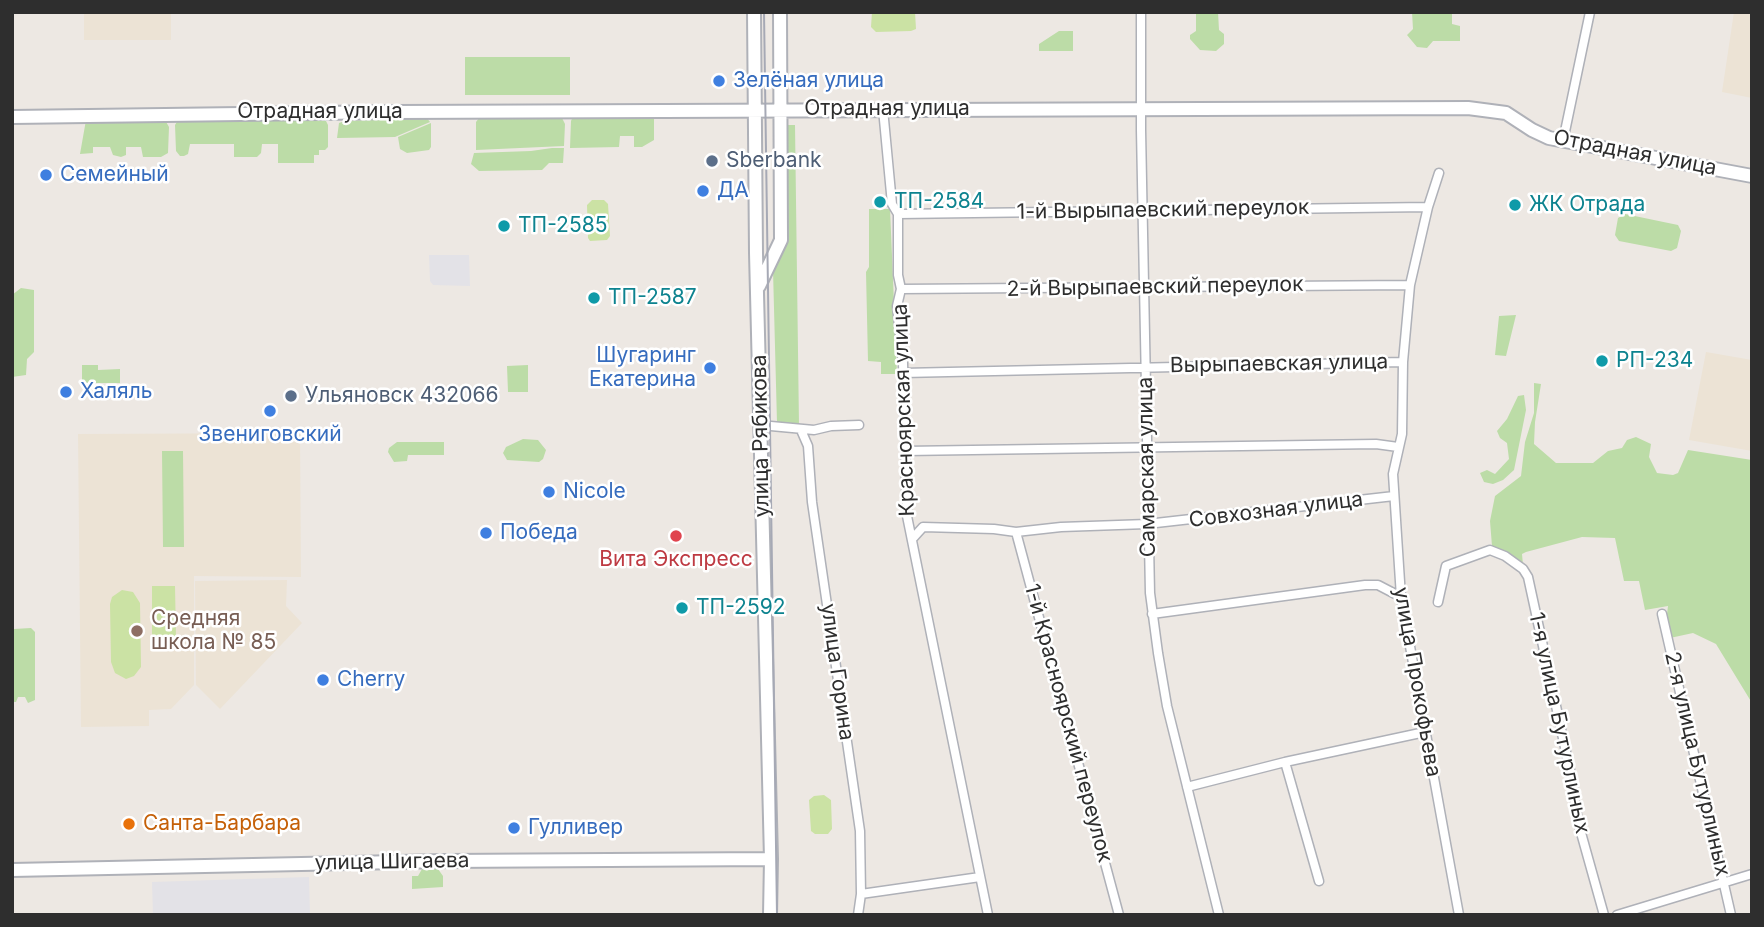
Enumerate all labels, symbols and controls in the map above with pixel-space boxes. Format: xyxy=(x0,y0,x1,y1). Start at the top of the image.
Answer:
place label: Зелёная улица xyxy=(733,68,884,94)
marker: Зелёная улица xyxy=(711,73,727,89)
street label: Отрадная улица xyxy=(804,96,970,122)
street label: Отрадная улица xyxy=(237,99,403,125)
street label: Отрадная улица xyxy=(1551,125,1719,181)
place label: Sberbank xyxy=(726,148,822,174)
marker: Sberbank xyxy=(704,153,720,169)
place label: Семейный xyxy=(60,162,169,188)
marker: Семейный xyxy=(38,167,54,183)
place label: ДА xyxy=(717,178,749,204)
marker: ДА xyxy=(695,183,711,199)
place label: ТП-2584 xyxy=(894,189,984,215)
place label: ЖК Отрада xyxy=(1529,192,1645,218)
marker: ТП-2584 xyxy=(872,194,888,210)
street label: 1-й Вырыпаевский переулок xyxy=(1017,195,1309,225)
marker: ЖК Отрада xyxy=(1507,197,1523,213)
place label: ТП-2585 xyxy=(518,213,607,239)
marker: ТП-2585 xyxy=(496,218,512,234)
street label: 2-й Вырыпаевский переулок xyxy=(1006,272,1304,302)
place label: ТП-2587 xyxy=(608,285,697,311)
marker: ТП-2587 xyxy=(586,290,602,306)
street label: Красноярская улица xyxy=(888,303,920,517)
place label: Шугаринг Екатерина xyxy=(589,343,696,393)
place label: РП-234 xyxy=(1616,348,1693,374)
street label: Вырыпаевская улица xyxy=(1170,349,1388,379)
marker: РП-234 xyxy=(1594,353,1610,369)
street label: улица Рябикова xyxy=(747,354,775,518)
marker: Шугаринг Екатерина xyxy=(702,360,718,376)
street label: Самарская улица xyxy=(1133,377,1161,557)
place label: Халяль xyxy=(80,379,152,405)
place label: Ульяновск 432066 xyxy=(305,383,498,409)
marker: Халяль xyxy=(58,384,74,400)
marker: Ульяновск 432066 xyxy=(283,388,299,404)
marker: Звениговский xyxy=(262,403,278,419)
place label: Звениговский xyxy=(198,422,342,448)
place label: Nicole xyxy=(563,479,626,505)
marker: Nicole xyxy=(541,484,557,500)
street label: Совхозная улица xyxy=(1188,487,1364,533)
place label: Победа xyxy=(500,520,578,546)
marker: Победа xyxy=(478,525,494,541)
marker: Вита Экспресс xyxy=(668,528,684,544)
place label: Вита Экспресс xyxy=(599,547,753,573)
street label: 1-й Красноярский переулок xyxy=(1019,581,1117,865)
street label: улица Прокофьева xyxy=(1388,585,1446,779)
place label: ТП-2592 xyxy=(696,595,786,621)
marker: ТП-2592 xyxy=(674,600,690,616)
street label: улица Горина xyxy=(815,602,859,742)
place label: Средняя школа № 85 xyxy=(151,606,276,656)
street label: 1-я улица Бутурлиных xyxy=(1523,610,1595,836)
marker: Средняя школа № 85 xyxy=(129,623,145,639)
street label: 2-я улица Бутурлиных xyxy=(1659,649,1735,879)
place label: Cherry xyxy=(337,667,405,693)
marker: Cherry xyxy=(315,672,331,688)
place label: Санта-Барбара xyxy=(143,811,301,837)
place label: Гулливер xyxy=(528,815,623,841)
marker: Санта-Барбара xyxy=(121,816,137,832)
marker: Гулливер xyxy=(506,820,522,836)
street label: улица Шигаева xyxy=(314,848,470,876)

